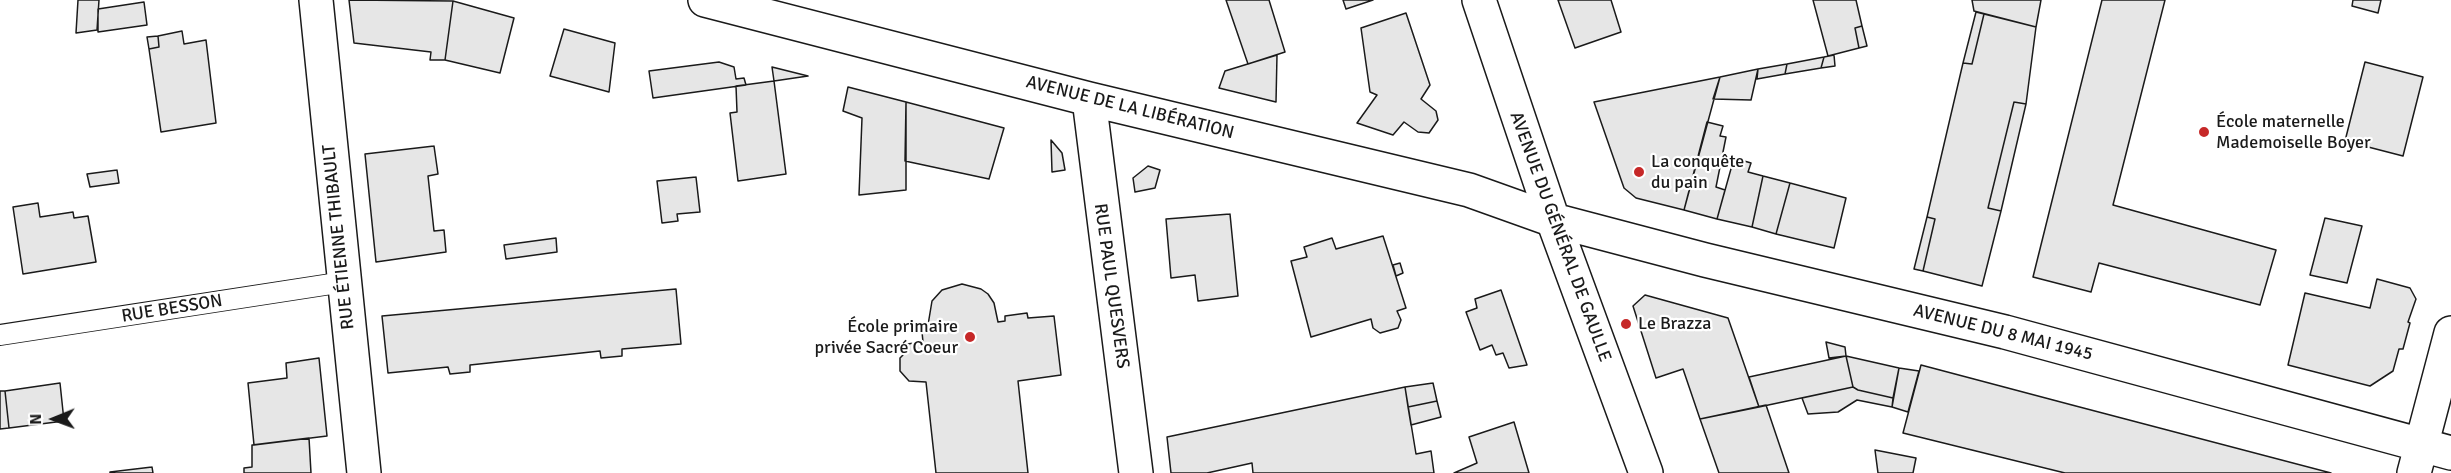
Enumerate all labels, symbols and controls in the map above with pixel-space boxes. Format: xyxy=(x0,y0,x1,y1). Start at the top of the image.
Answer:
street label: AVENUE DE LA LIBÉRATION xyxy=(1024,72,1236,144)
street label: AVENUE DU GÉNÉRAL DE GAULLE xyxy=(1505,109,1615,365)
place label: École maternelle Mademoiselle Boyer xyxy=(2216,111,2371,154)
marker: École maternelle Mademoiselle Boyer xyxy=(2197,125,2211,139)
street label: RUE ÉTIENNE THIBAULT xyxy=(319,143,359,331)
place label: La conquête du pain xyxy=(1651,151,1744,194)
marker: La conquête du pain xyxy=(1632,165,1646,179)
street label: RUE PAUL QUESVERS xyxy=(1089,202,1133,370)
street label: RUE BESSON xyxy=(120,290,224,328)
street label: AVENUE DU 8 MAI 1945 xyxy=(1911,300,2095,366)
place label: Le Brazza xyxy=(1638,313,1711,335)
place label: École primaire privée Sacré Coeur xyxy=(815,316,958,358)
marker: Le Brazza xyxy=(1619,317,1633,331)
marker: École primaire privée Sacré Coeur xyxy=(963,330,977,344)
north arrow xyxy=(24,389,84,449)
text: N xyxy=(26,414,46,425)

